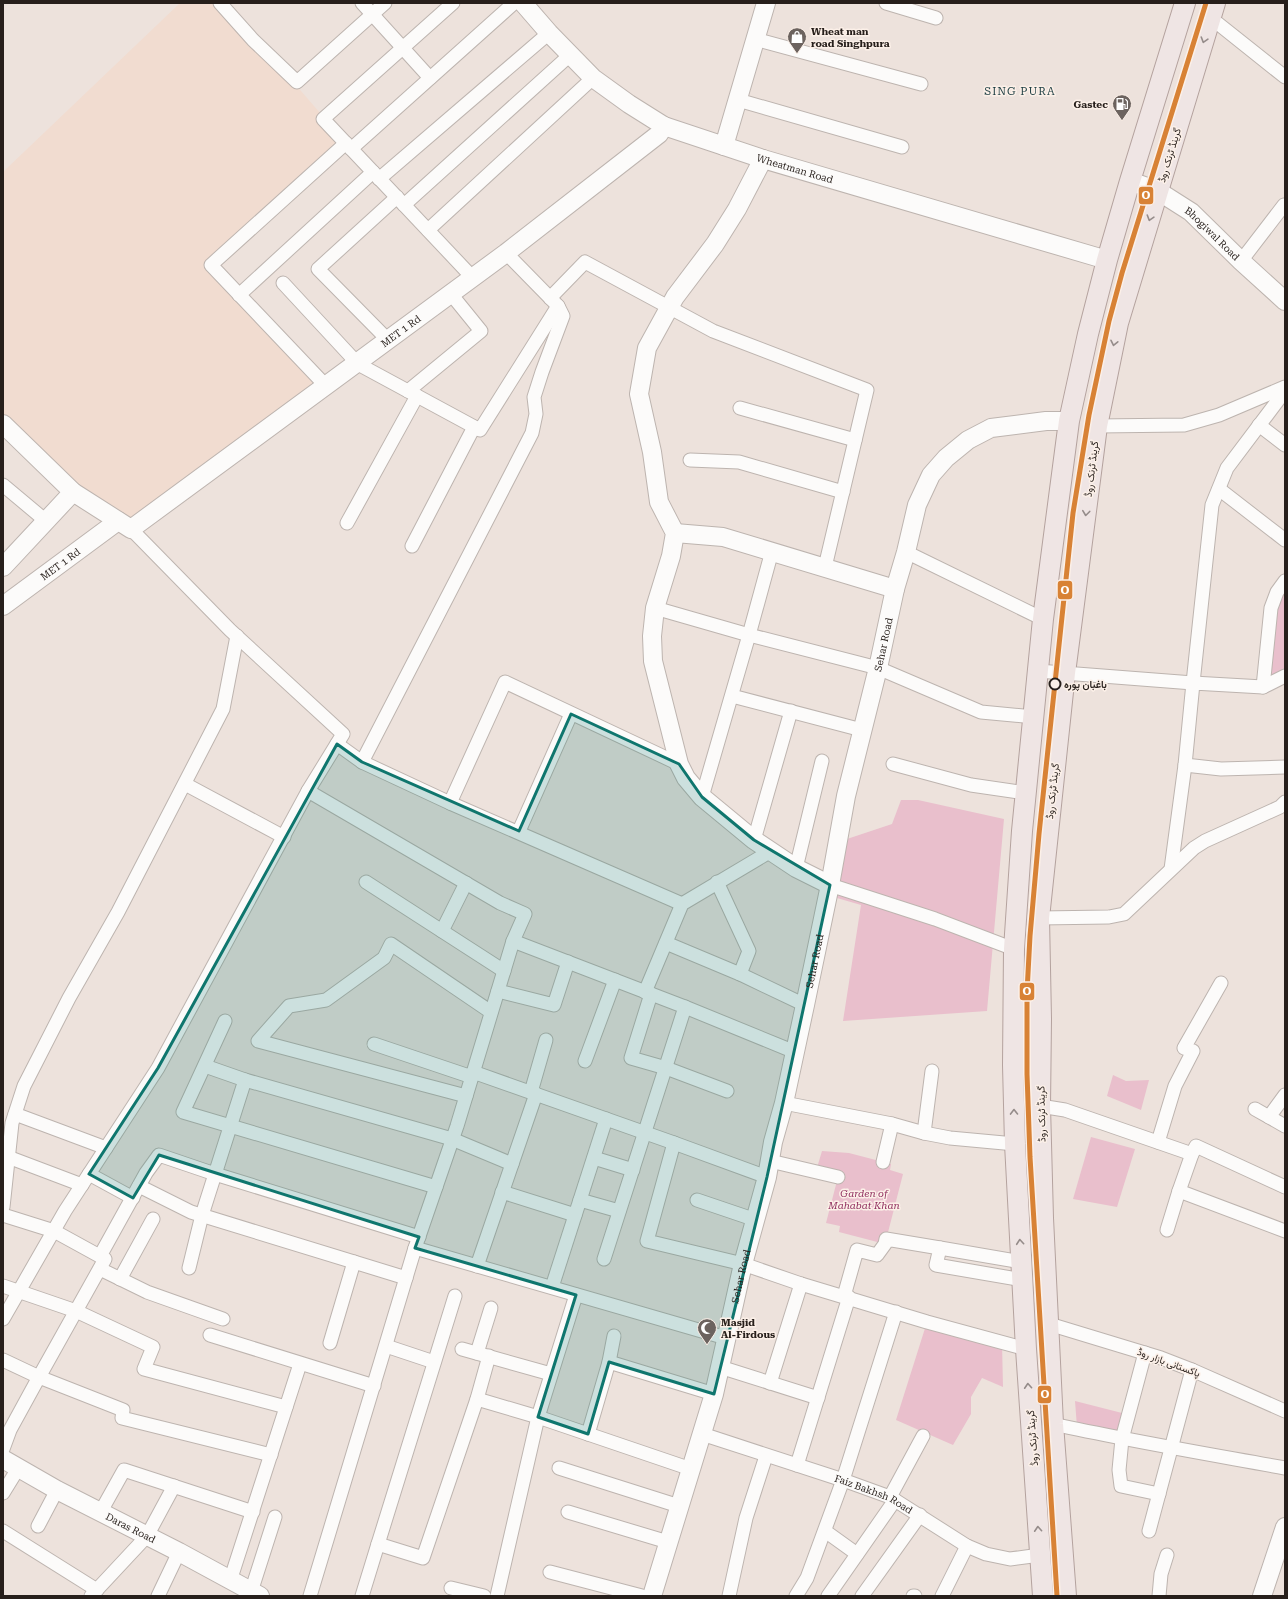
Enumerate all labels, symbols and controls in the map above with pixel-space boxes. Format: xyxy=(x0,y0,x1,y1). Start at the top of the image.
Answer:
shop icon: Wheat man road Singhpura xyxy=(786,26,808,54)
place label: Wheat man road Singhpura xyxy=(811,26,890,49)
one-way arrow xyxy=(1200,37,1209,44)
district label: SING PURA xyxy=(984,85,1056,98)
fuel station icon: Gastec xyxy=(1111,93,1133,121)
place label: Gastec xyxy=(1073,99,1108,110)
street label: گرینڈ ٹرنک روڈ xyxy=(1156,126,1184,184)
street label: Wheatman Road xyxy=(755,152,835,185)
line badge: O xyxy=(1138,186,1154,205)
text: O xyxy=(1142,189,1151,202)
street label: Bhogiwal Road xyxy=(1183,205,1242,263)
one-way arrow xyxy=(1146,215,1155,222)
street label: MET 1 Rd xyxy=(379,313,423,349)
one-way arrow xyxy=(1111,340,1119,346)
street label: گرینڈ ٹرنک روڈ xyxy=(1083,440,1101,498)
one-way arrow xyxy=(1081,510,1090,516)
street label: MET 1 Rd xyxy=(38,546,83,582)
line badge: O xyxy=(1057,580,1073,600)
text: O xyxy=(1061,584,1070,597)
street label: Sehar Road xyxy=(872,616,895,673)
marker: باغبان پورہ xyxy=(1048,677,1062,691)
place label: باغبان پورہ xyxy=(1064,679,1107,692)
street label: گرینڈ ٹرنک روڈ xyxy=(1044,762,1062,820)
street label: Sehar Road xyxy=(804,932,826,989)
line badge: O xyxy=(1019,982,1035,1001)
text: O xyxy=(1023,985,1032,998)
street label: گرینڈ ٹرنک روڈ xyxy=(1036,1085,1048,1142)
one-way arrow xyxy=(1010,1109,1018,1115)
park label: Garden of Mahabat Khan xyxy=(827,1188,900,1211)
one-way arrow xyxy=(1016,1239,1025,1245)
street label: Sehar Road xyxy=(729,1248,753,1304)
mosque icon: Masjid Al-Firdous xyxy=(696,1317,718,1345)
place label: Masjid Al-Firdous xyxy=(721,1317,775,1340)
street label: پاکستانی بازار روڈ xyxy=(1135,1346,1202,1381)
one-way arrow xyxy=(1024,1383,1033,1389)
line badge: O xyxy=(1037,1385,1052,1404)
text: O xyxy=(1041,1388,1050,1401)
street label: گرینڈ ٹرنک روڈ xyxy=(1025,1409,1041,1466)
street label: Faiz Bakhsh Road xyxy=(833,1473,915,1516)
street label: Daras Road xyxy=(104,1511,158,1545)
one-way arrow xyxy=(1034,1526,1043,1532)

